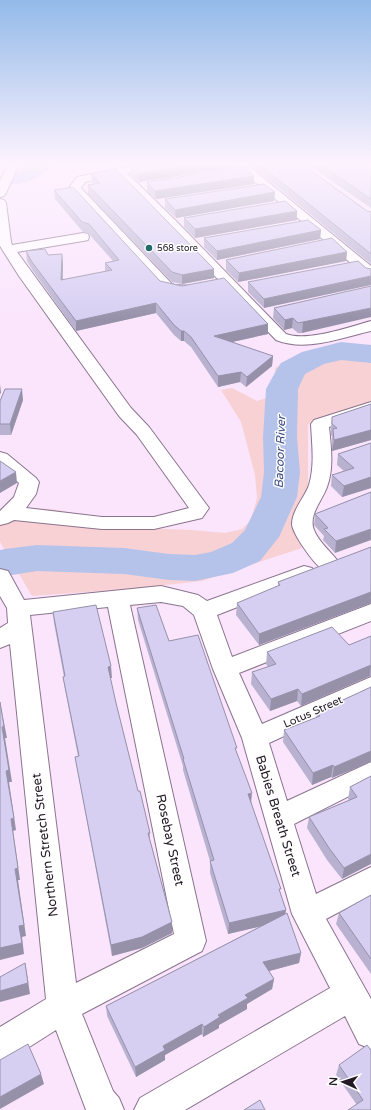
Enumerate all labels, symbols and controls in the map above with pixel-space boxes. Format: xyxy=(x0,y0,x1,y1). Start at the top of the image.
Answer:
marker: 568 store xyxy=(144,243,154,253)
place label: 568 store xyxy=(157,243,198,254)
water label: Bacoor River xyxy=(272,414,288,489)
street label: Lotus Street xyxy=(281,693,345,731)
street label: Babies Breath Street xyxy=(252,753,304,879)
street label: Northern Stretch Street xyxy=(28,772,62,918)
street label: Rosebay Street xyxy=(152,793,188,888)
north arrow xyxy=(323,1062,363,1102)
text: N xyxy=(327,1077,340,1086)

